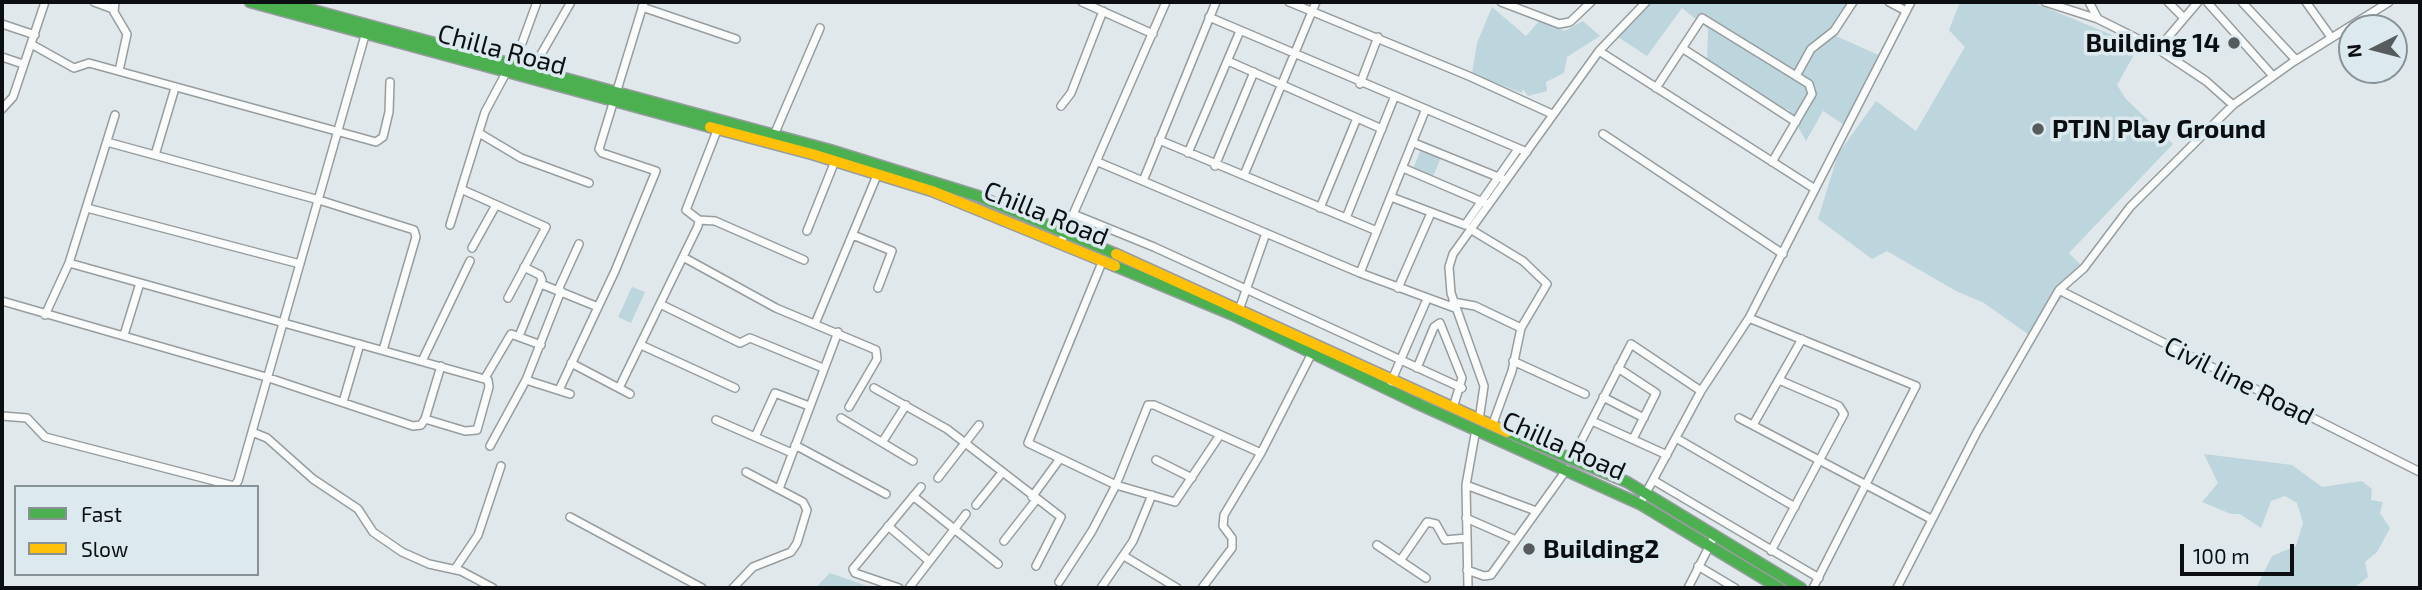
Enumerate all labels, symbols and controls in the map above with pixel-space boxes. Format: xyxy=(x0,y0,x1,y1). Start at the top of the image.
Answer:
north arrow xyxy=(2338,14,2408,84)
street label: Chilla Road xyxy=(434,18,570,82)
place label: Building 14 xyxy=(2085,27,2220,59)
marker: Building 14 xyxy=(2226,35,2242,51)
text: N xyxy=(2341,43,2366,59)
place label: PTJN Play Ground xyxy=(2052,113,2266,145)
marker: PTJN Play Ground xyxy=(2030,121,2046,137)
street label: Chilla Road xyxy=(979,175,1113,253)
street label: Civil line Road xyxy=(2159,330,2319,432)
street label: Chilla Road xyxy=(1497,405,1631,487)
legend xyxy=(14,485,259,576)
text: Fast xyxy=(81,501,122,526)
scale bar xyxy=(2184,530,2298,574)
place label: Building2 xyxy=(1543,533,1659,565)
text: Slow xyxy=(81,536,128,561)
marker: Building2 xyxy=(1521,541,1537,557)
text: 100 m xyxy=(2193,543,2250,568)

